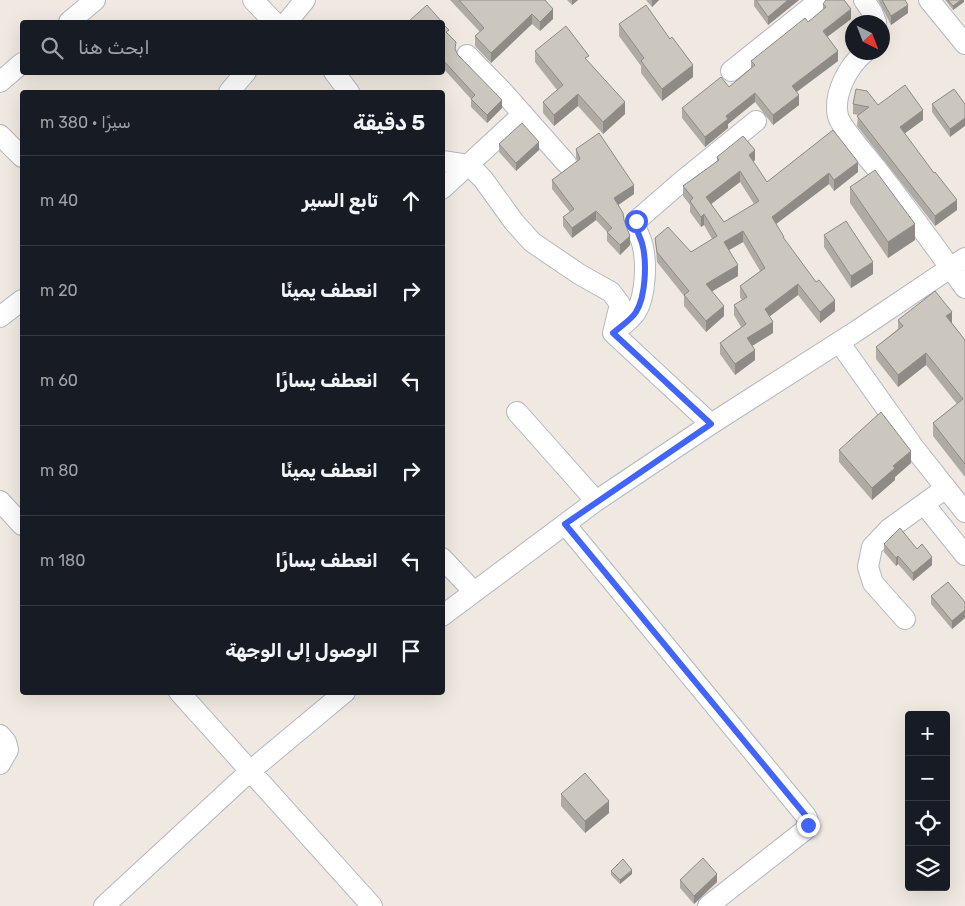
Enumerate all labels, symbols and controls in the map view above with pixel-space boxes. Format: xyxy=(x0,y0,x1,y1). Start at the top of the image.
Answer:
north arrow xyxy=(845,15,890,60)
search box xyxy=(20,20,445,75)
icon: search xyxy=(38,34,66,62)
text: ابحث هنا xyxy=(78,36,150,59)
text: 5 دقيقة xyxy=(353,110,425,135)
text: سيرًا · 380 m xyxy=(40,113,131,132)
icon: ahead xyxy=(397,187,425,215)
text: تابع السير xyxy=(302,189,378,212)
text: 40 m xyxy=(40,191,78,210)
route start xyxy=(625,210,648,233)
icon: right xyxy=(397,277,425,305)
text: انعطف يمينًا xyxy=(281,279,378,302)
text: 20 m xyxy=(40,281,78,300)
icon: left xyxy=(397,367,425,395)
text: انعطف يسارًا xyxy=(275,369,378,392)
text: 60 m xyxy=(40,371,78,390)
icon: right xyxy=(397,457,425,485)
text: انعطف يمينًا xyxy=(281,459,378,482)
text: 80 m xyxy=(40,461,79,480)
icon: left xyxy=(397,547,425,575)
text: انعطف يسارًا xyxy=(275,549,378,572)
text: 180 m xyxy=(40,551,85,570)
icon: arrive xyxy=(397,637,425,665)
text: الوصول إلى الوجهة xyxy=(225,639,378,662)
map controls xyxy=(905,711,950,891)
button: + xyxy=(905,711,950,756)
button: − xyxy=(905,756,950,801)
button: locate xyxy=(905,801,950,846)
route end xyxy=(797,814,820,837)
button: layers xyxy=(905,846,950,891)

